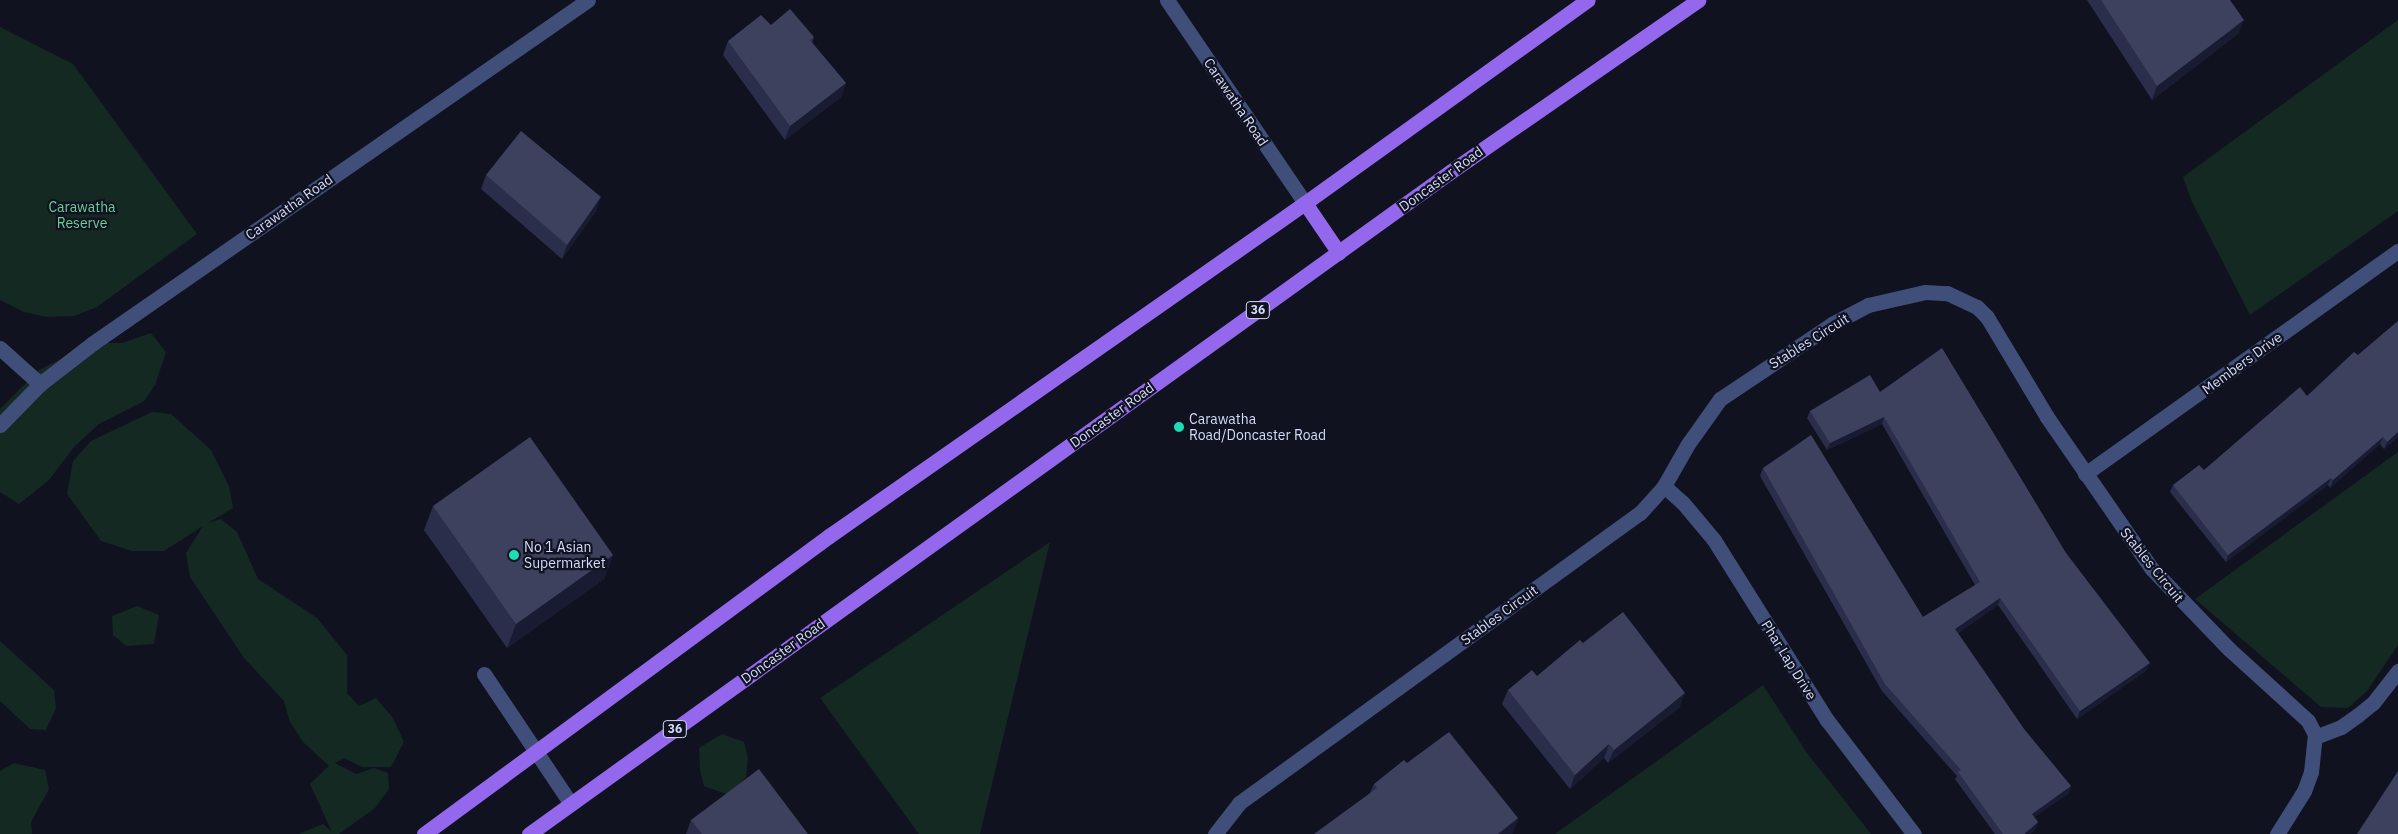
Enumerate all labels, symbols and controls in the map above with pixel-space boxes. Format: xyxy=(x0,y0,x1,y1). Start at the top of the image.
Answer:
street label: Carawatha Road xyxy=(1200,55,1272,149)
street label: Doncaster Road xyxy=(1396,143,1486,215)
street label: Carawatha Road xyxy=(242,171,336,243)
park label: Carawatha Reserve xyxy=(48,199,116,232)
road number: 36 xyxy=(1246,300,1270,320)
street label: Stables Circuit xyxy=(1766,310,1852,372)
street label: Members Drive xyxy=(2199,328,2285,398)
street label: Doncaster Road xyxy=(1067,379,1157,451)
place label: Carawatha Road/Doncaster Road xyxy=(1189,411,1326,444)
marker: Carawatha Road/Doncaster Road xyxy=(1173,421,1185,433)
street label: Stables Circuit xyxy=(2117,524,2187,606)
place label: No 1 Asian Supermarket xyxy=(524,539,606,572)
marker: No 1 Asian Supermarket xyxy=(508,549,520,561)
street label: Stables Circuit xyxy=(1457,581,1541,649)
street label: Doncaster Road xyxy=(738,615,828,687)
street label: Phar Lap Drive xyxy=(1758,617,1820,703)
road number: 36 xyxy=(662,720,688,739)

